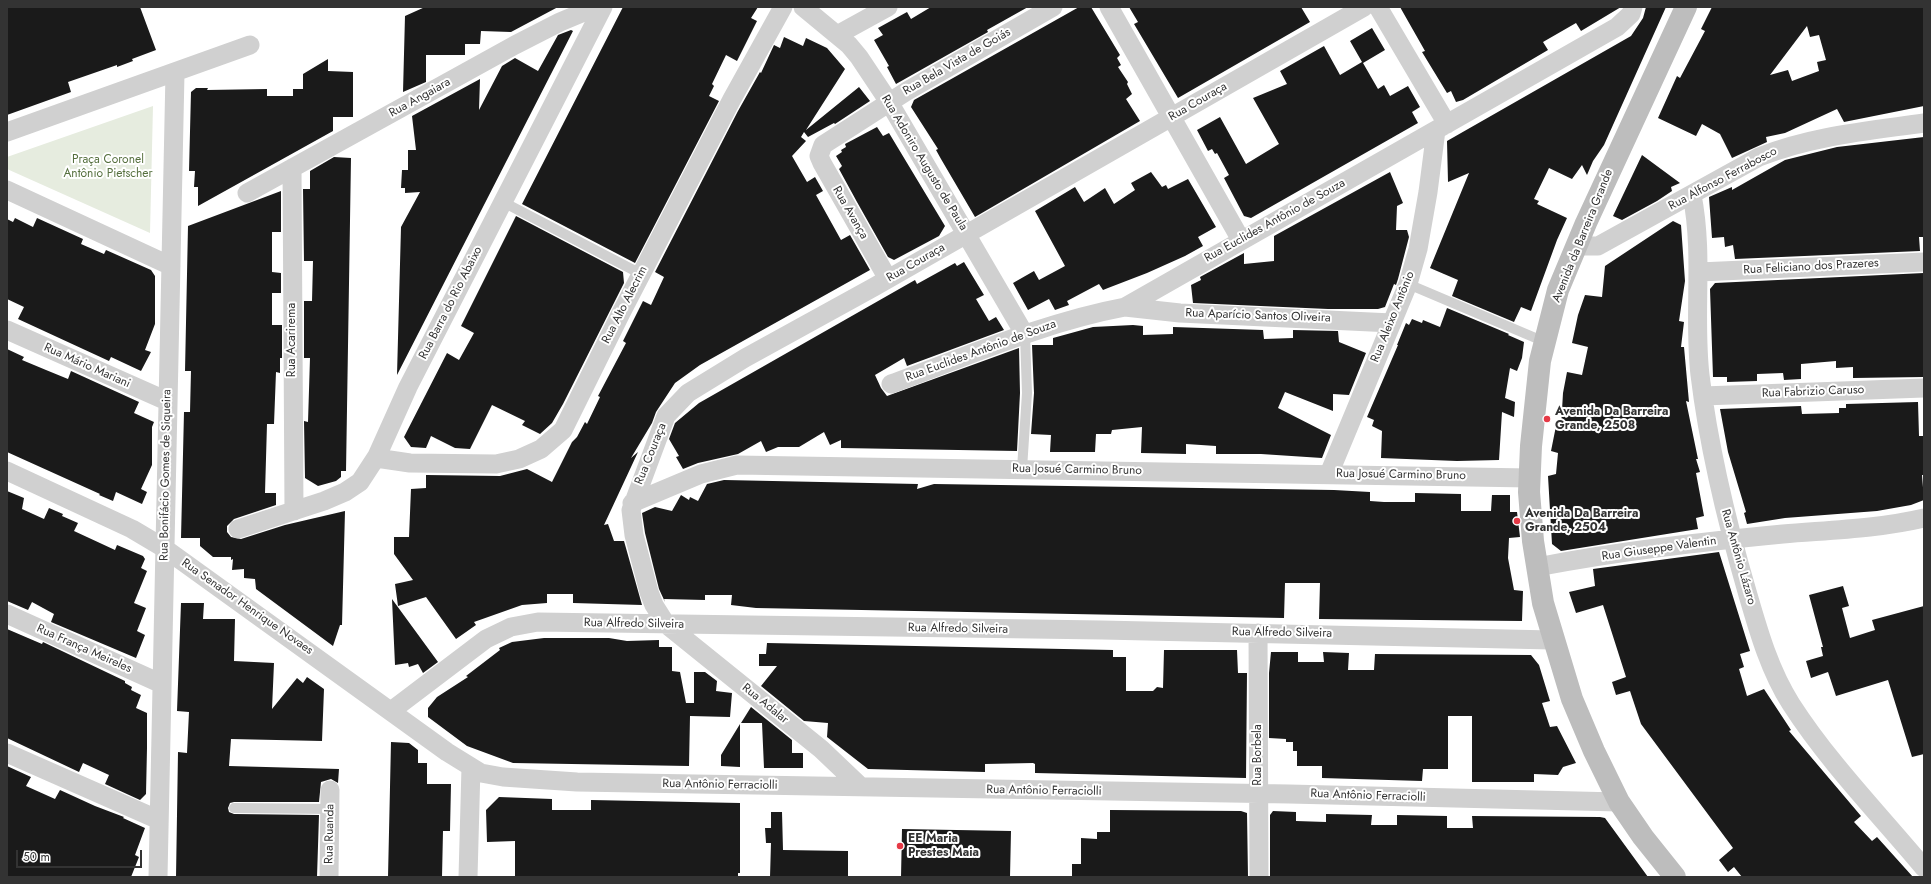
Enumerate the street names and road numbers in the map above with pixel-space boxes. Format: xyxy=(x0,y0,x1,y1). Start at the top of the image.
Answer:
street label: Rua Bela Vista de Goiás xyxy=(901,25,1013,99)
street label: Rua Angaiara xyxy=(387,75,453,121)
street label: Rua Couraça xyxy=(1166,80,1230,124)
street label: Rua Adoniro Augusto de Paula xyxy=(878,93,970,233)
street label: Rua Alfonso Ferrabosco xyxy=(1666,144,1780,214)
street label: Avenida da Barreira Grande xyxy=(1550,167,1616,305)
street label: Rua Euclides Antônio de Souza xyxy=(1202,176,1348,266)
street label: Rua Avança xyxy=(829,184,871,242)
street label: Rua Couraça xyxy=(884,241,948,285)
street label: Rua Barra do Rio Abaixo xyxy=(416,244,486,362)
street label: Rua Feliciano dos Prazeres xyxy=(1743,256,1879,278)
street label: Rua Alto Alecrim xyxy=(599,264,651,346)
street label: Rua Aleixo Antônio xyxy=(1368,269,1418,365)
street label: Rua Acarirema xyxy=(285,303,299,377)
street label: Rua Aparício Santos Oliveira xyxy=(1185,306,1331,326)
street label: Rua Euclides Antônio de Souza xyxy=(904,317,1058,385)
street label: Rua Mário Mariani xyxy=(41,340,133,392)
street label: Rua Fabrizio Caruso xyxy=(1762,383,1864,401)
street label: Rua Bonifácio Gomes de Siqueira xyxy=(157,389,175,561)
street label: Rua Couraça xyxy=(632,421,670,487)
street label: Rua Josué Carmino Bruno xyxy=(1012,462,1142,478)
street label: Rua Josué Carmino Bruno xyxy=(1336,467,1466,483)
street label: Rua Antônio Lázaro xyxy=(1717,508,1759,606)
street label: Rua Giuseppe Valentin xyxy=(1601,534,1717,564)
street label: Rua Senador Henrique Novaes xyxy=(178,556,316,658)
street label: Rua Alfredo Silveira xyxy=(584,616,684,632)
street label: Rua Alfredo Silveira xyxy=(908,621,1008,637)
street label: Rua França Meireles xyxy=(34,622,134,676)
street label: Rua Alfredo Silveira xyxy=(1232,625,1332,641)
street label: Rua Adalar xyxy=(739,681,791,727)
street label: Rua Borbela xyxy=(1251,724,1265,786)
street label: Rua Antônio Ferraciolli xyxy=(662,777,778,793)
street label: Rua Antônio Ferraciolli xyxy=(986,783,1102,799)
street label: Rua Antônio Ferraciolli xyxy=(1310,787,1426,805)
street label: Rua Ruanda xyxy=(322,804,338,864)

